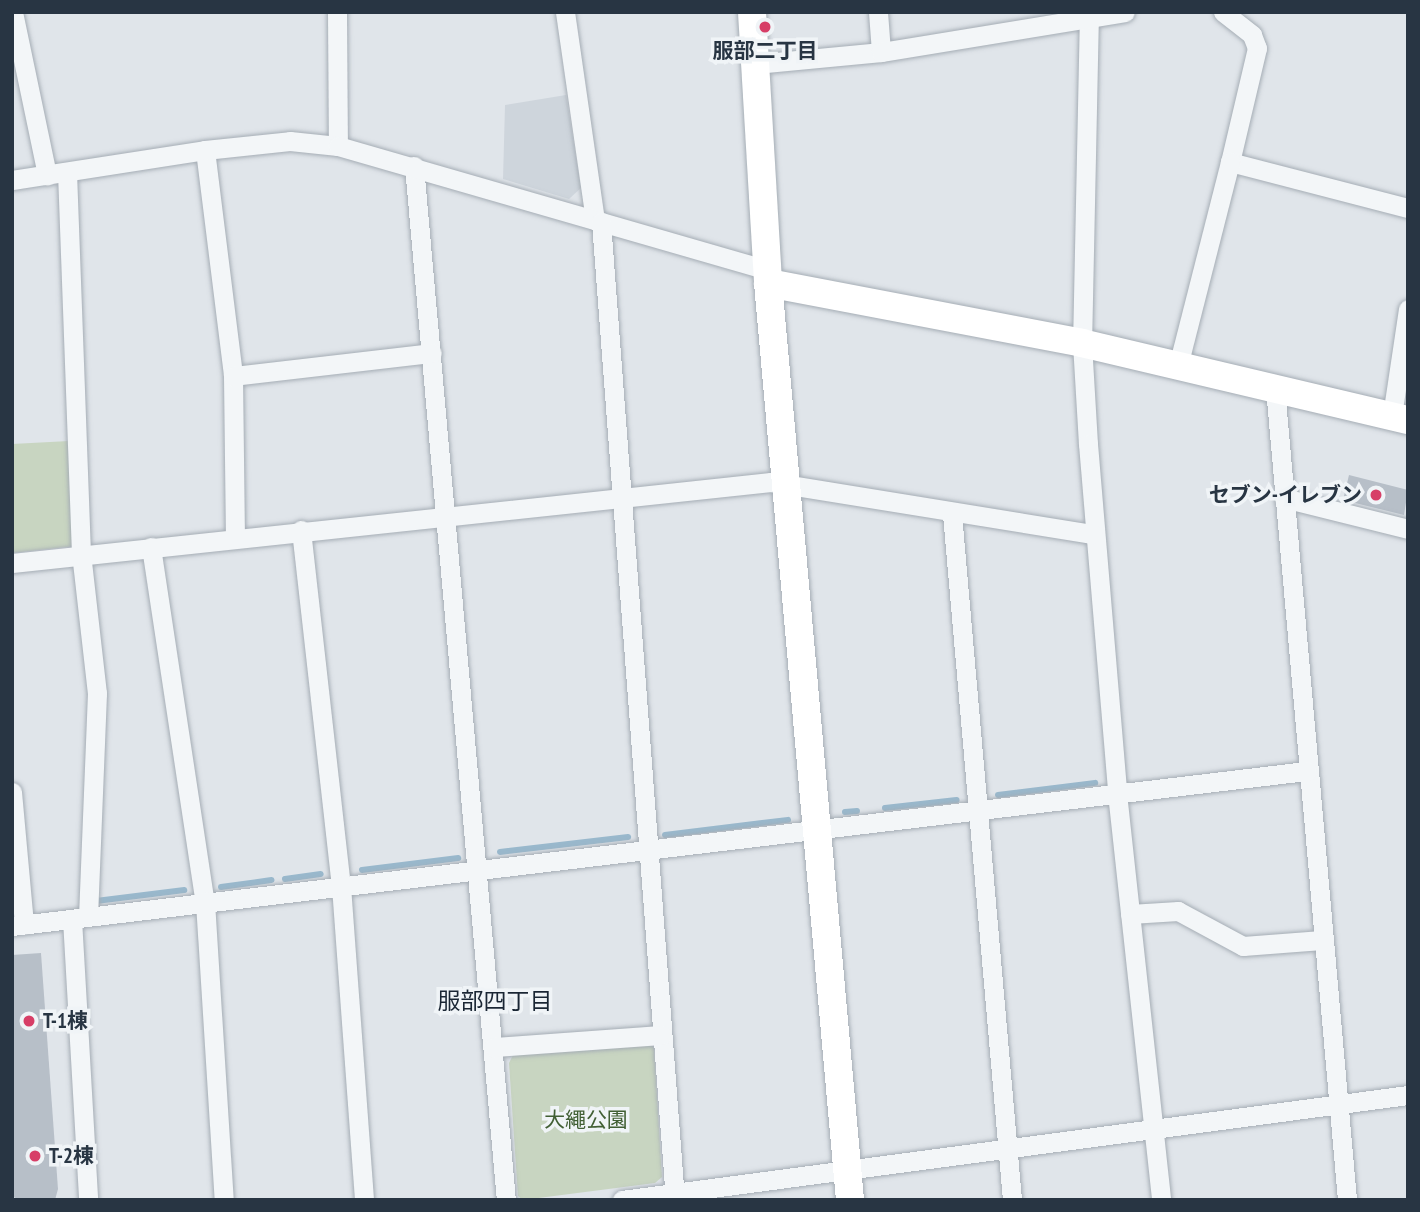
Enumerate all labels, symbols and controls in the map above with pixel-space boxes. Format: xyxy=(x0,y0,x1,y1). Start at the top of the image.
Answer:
marker: 服部二丁目 xyxy=(757,19,773,35)
place label: 服部二丁目 xyxy=(713,38,817,64)
place label: セブン-イレブン xyxy=(1209,482,1362,508)
marker: セブン-イレブン xyxy=(1368,487,1384,503)
district label: 服部四丁目 xyxy=(438,987,552,1015)
place label: T-1棟 xyxy=(43,1008,88,1034)
marker: T-1棟 xyxy=(21,1013,37,1029)
park label: 大繩公園 xyxy=(544,1107,628,1133)
place label: T-2棟 xyxy=(49,1143,94,1169)
marker: T-2棟 xyxy=(27,1148,43,1164)

